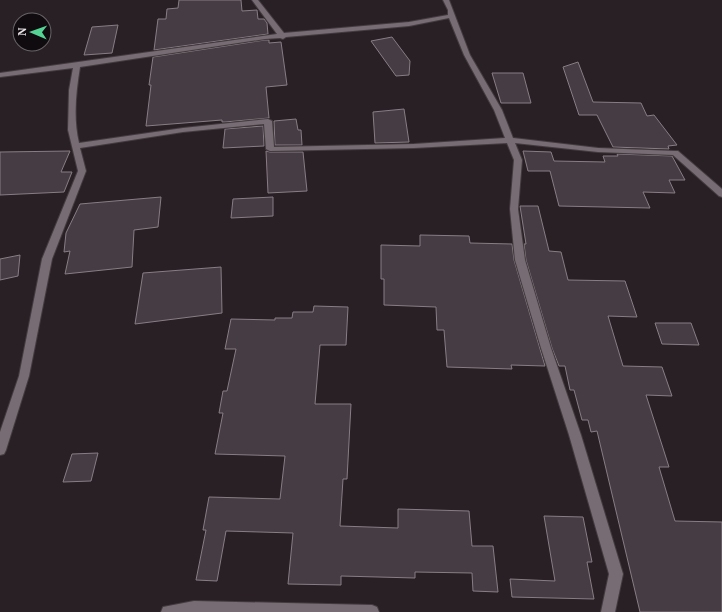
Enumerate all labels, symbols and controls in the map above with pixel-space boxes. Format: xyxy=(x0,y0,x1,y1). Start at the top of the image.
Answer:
north arrow xyxy=(12,12,52,52)
text: N xyxy=(15,27,29,36)

